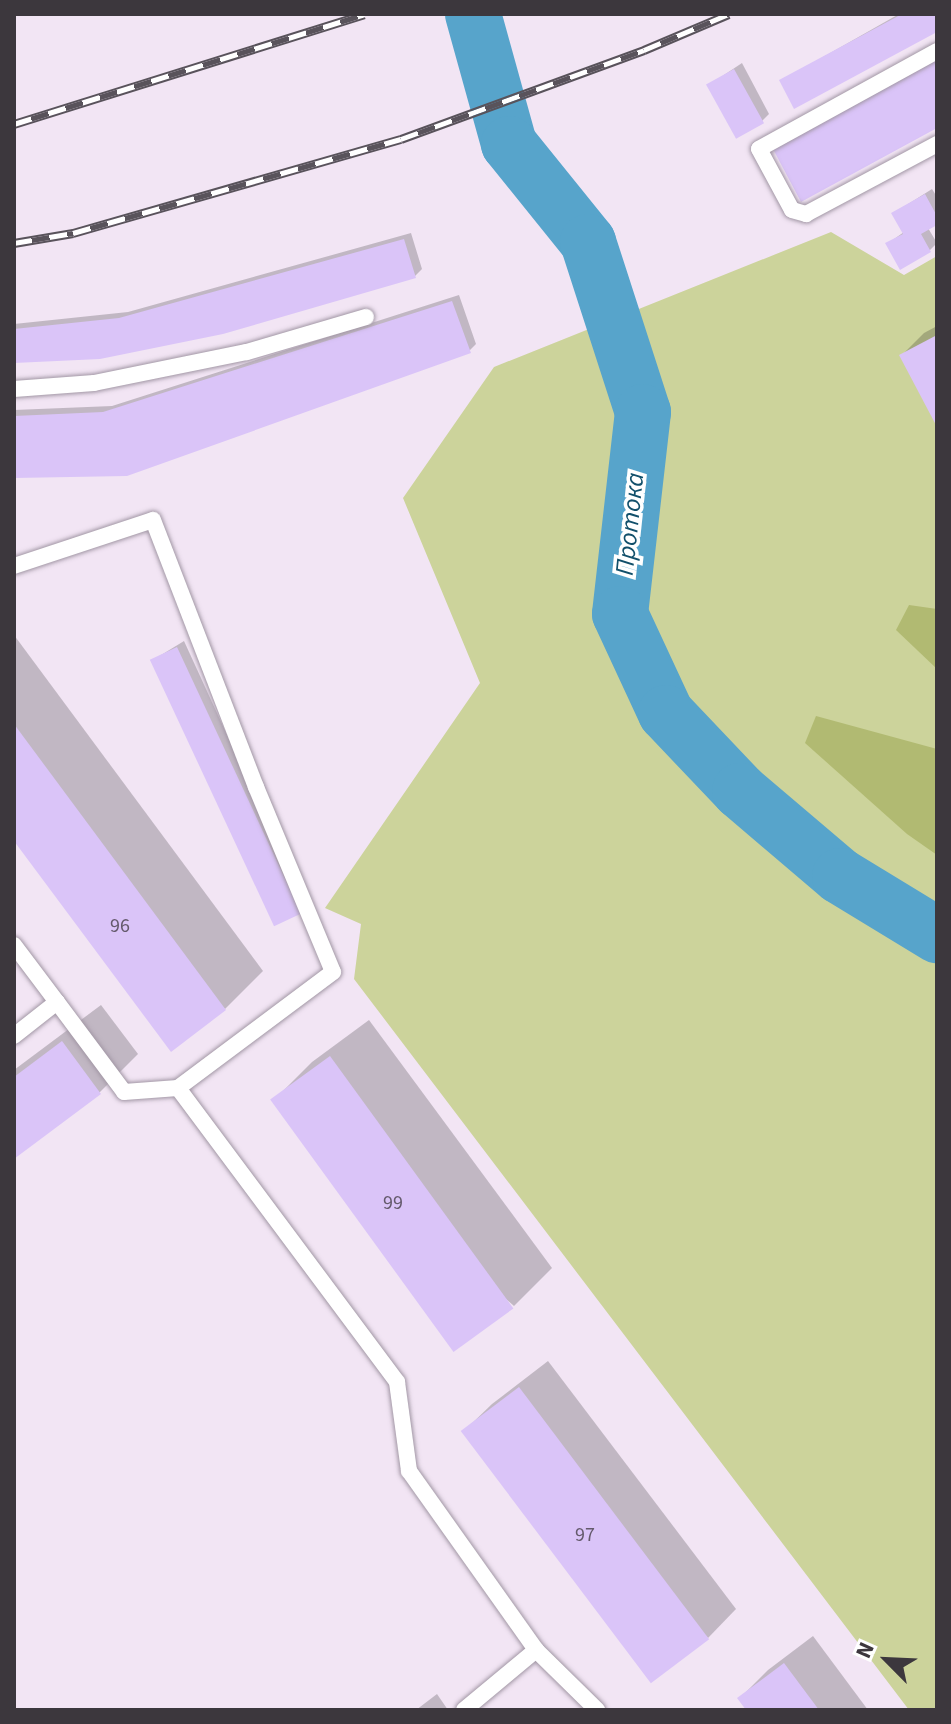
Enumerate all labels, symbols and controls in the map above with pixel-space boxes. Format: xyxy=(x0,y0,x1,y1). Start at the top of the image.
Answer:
water label: Протока xyxy=(609,471,651,577)
house number: 96 xyxy=(110,914,130,938)
house number: 99 xyxy=(383,1191,403,1215)
house number: 97 xyxy=(575,1523,595,1547)
north arrow xyxy=(847,1620,927,1700)
text: N xyxy=(847,1637,883,1663)

